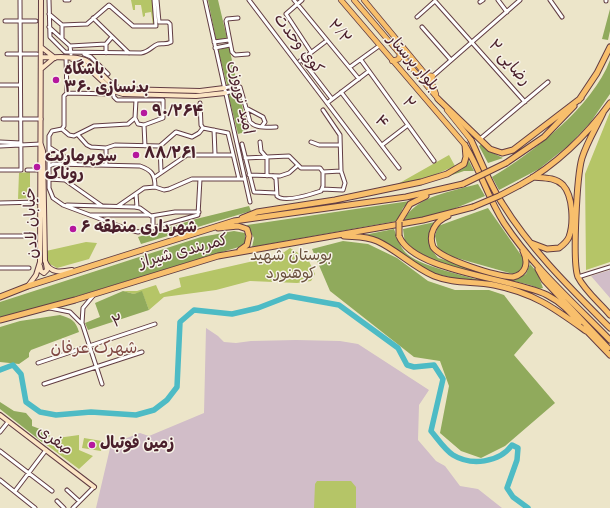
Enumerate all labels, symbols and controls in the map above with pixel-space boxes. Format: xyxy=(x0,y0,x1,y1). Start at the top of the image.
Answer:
street label: کوی وحدت xyxy=(268,11,326,79)
street label: ۲/۲ xyxy=(322,17,354,49)
street label: بلوار پرستار xyxy=(382,31,442,97)
street label: رضایی ۲ xyxy=(483,37,533,91)
street label: امید نوروزی xyxy=(222,59,256,137)
place label: باشگاه بدنسازی ۳۶۰ xyxy=(64,61,149,99)
marker: باشگاه بدنسازی ۳۶۰ xyxy=(51,75,61,85)
street label: ۲ xyxy=(396,94,418,114)
place label: ۹۰/۲۶۴ xyxy=(152,103,204,123)
marker: ۹۰/۲۶۴ xyxy=(139,108,149,118)
street label: ۴ xyxy=(369,112,391,134)
place label: ۸۸/۲۶۱ xyxy=(144,145,197,165)
place label: سوپرمارکت روناک xyxy=(45,148,117,186)
marker: ۸۸/۲۶۱ xyxy=(131,150,141,160)
marker: سوپرمارکت روناک xyxy=(32,162,42,172)
street label: خیابان لادن xyxy=(22,187,44,259)
place label: شهرداری منطقه ۶ xyxy=(81,219,197,239)
marker: شهرداری منطقه ۶ xyxy=(68,224,78,234)
street label: کمربندی شیراز xyxy=(137,232,231,274)
park label: بوستان شهید کوهنورد xyxy=(250,247,332,285)
street label: ۲ xyxy=(110,312,126,334)
district label: شهرک عرفان xyxy=(50,340,138,360)
street label: صفری xyxy=(32,422,76,462)
place label: زمین فوتبال xyxy=(100,435,174,455)
marker: زمین فوتبال xyxy=(87,440,97,450)

